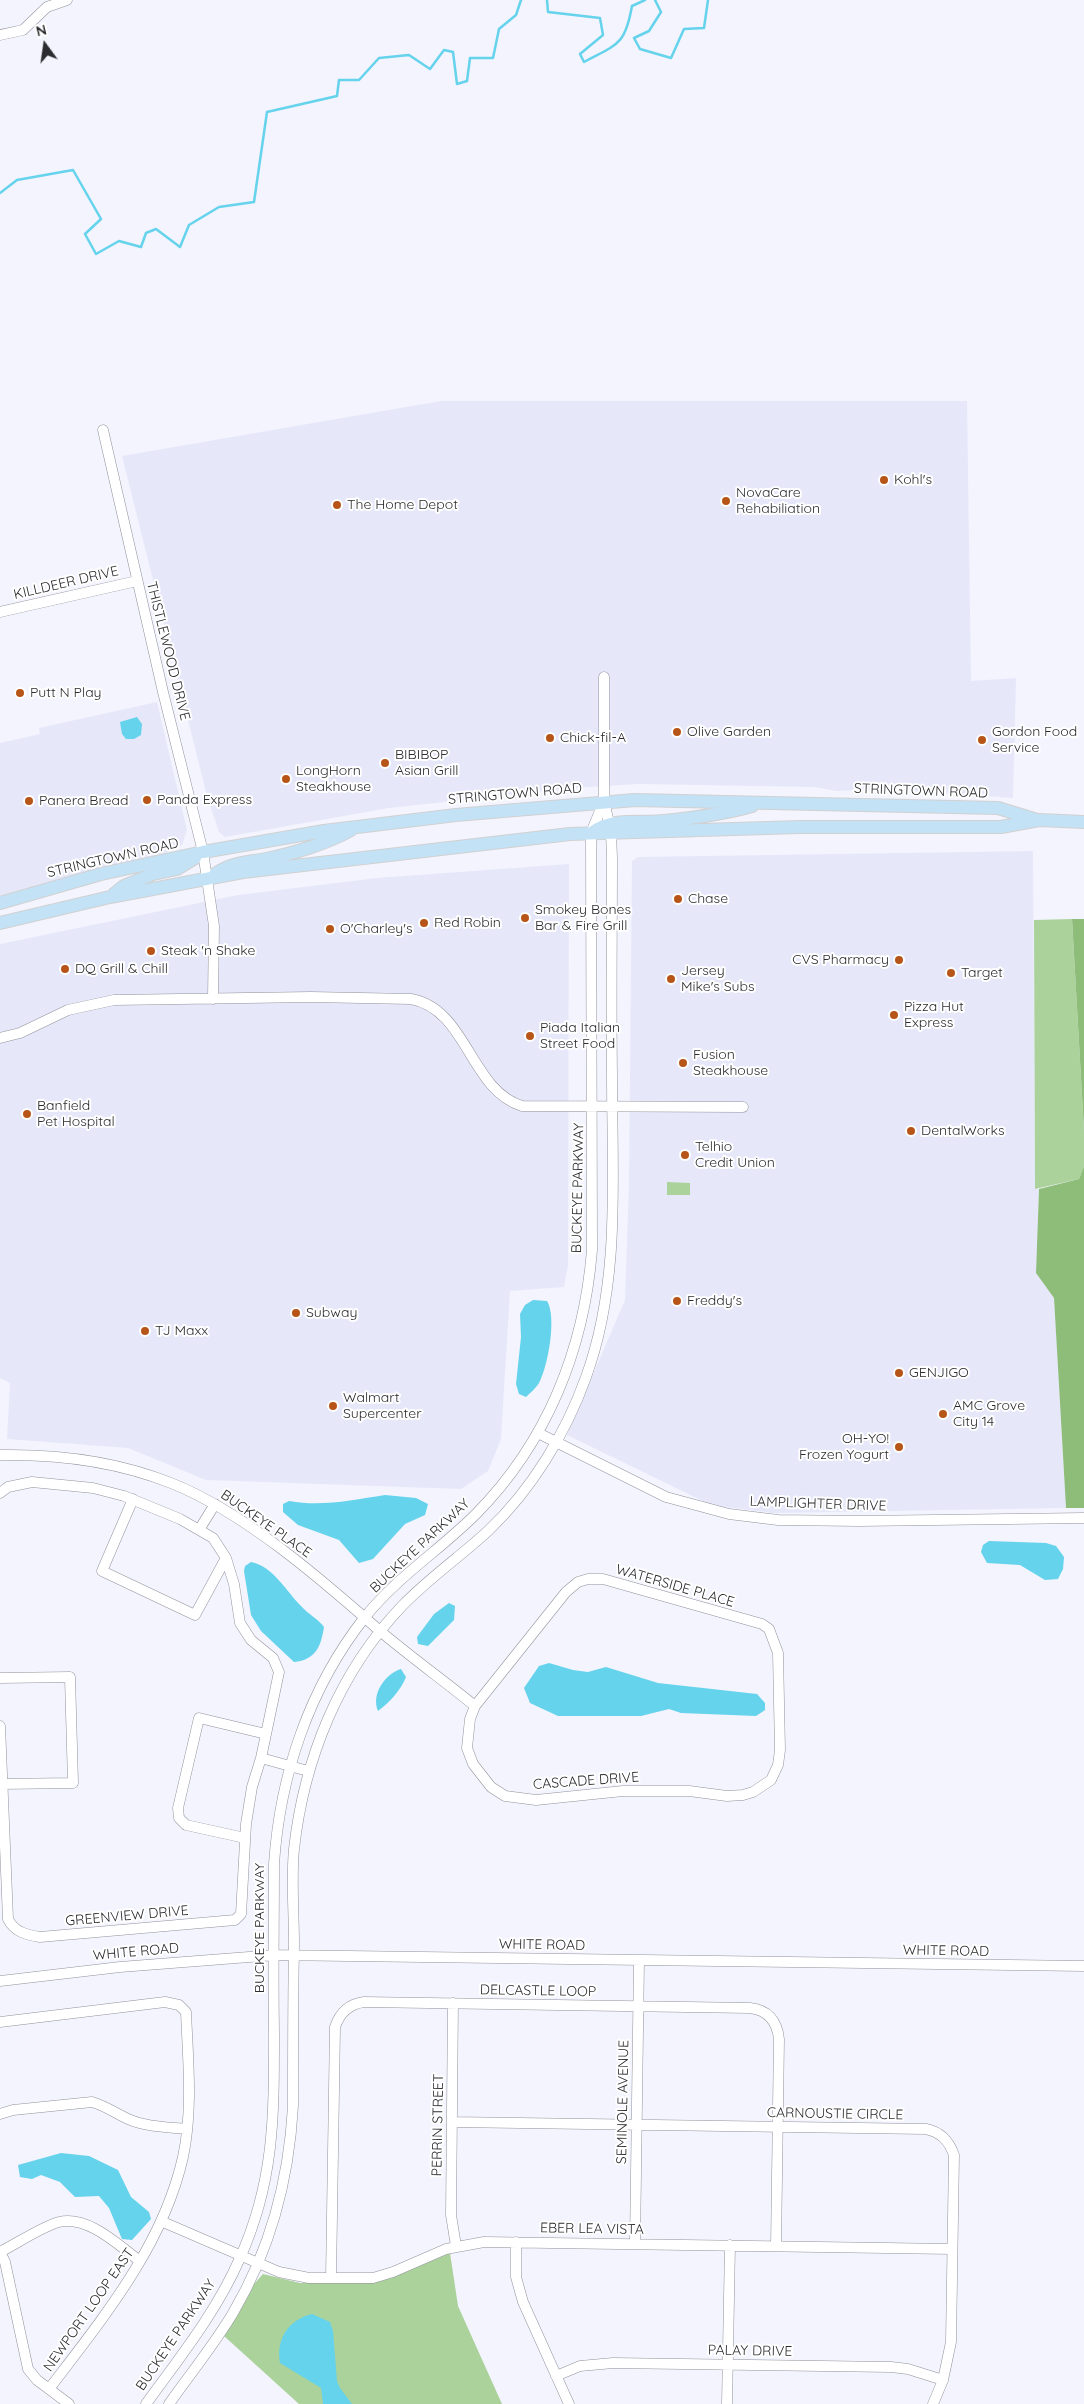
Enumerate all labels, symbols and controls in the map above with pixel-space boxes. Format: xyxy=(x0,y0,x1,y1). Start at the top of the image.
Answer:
north arrow xyxy=(20,20,70,70)
text: N xyxy=(34,20,49,40)
place label: Kohl's xyxy=(894,472,932,488)
marker: Kohl's xyxy=(878,474,890,486)
place label: NovaCare Rehabiliation xyxy=(736,485,820,518)
marker: NovaCare Rehabiliation xyxy=(720,495,732,507)
place label: The Home Depot xyxy=(347,497,458,513)
marker: The Home Depot xyxy=(331,499,343,511)
street label: KILLDEER DRIVE xyxy=(12,563,120,603)
street label: THISTLEWOOD DRIVE xyxy=(143,580,193,722)
place label: Putt N Play xyxy=(30,685,102,701)
marker: Putt N Play xyxy=(14,687,26,699)
place label: Olive Garden xyxy=(687,724,771,740)
place label: Gordon Food Service xyxy=(992,724,1077,756)
marker: Olive Garden xyxy=(671,726,683,738)
place label: Chick-fil-A xyxy=(560,730,626,746)
marker: Chick-fil-A xyxy=(544,732,556,744)
marker: Gordon Food Service xyxy=(976,734,988,746)
place label: BIBIBOP Asian Grill xyxy=(395,747,459,780)
marker: BIBIBOP Asian Grill xyxy=(379,757,391,769)
place label: LongHorn Steakhouse xyxy=(296,763,371,796)
marker: LongHorn Steakhouse xyxy=(280,773,292,785)
street label: STRINGTOWN ROAD xyxy=(447,780,583,808)
street label: STRINGTOWN ROAD xyxy=(854,780,988,802)
place label: Panda Express xyxy=(157,792,252,808)
place label: Panera Bread xyxy=(39,793,128,809)
marker: Panda Express xyxy=(141,794,153,806)
marker: Panera Bread xyxy=(23,795,35,807)
street label: STRINGTOWN ROAD xyxy=(46,835,180,881)
place label: Chase xyxy=(688,891,728,907)
marker: Chase xyxy=(672,893,684,905)
place label: Smokey Bones Bar & Fire Grill xyxy=(535,902,631,934)
marker: Smokey Bones Bar & Fire Grill xyxy=(519,912,531,924)
place label: Red Robin xyxy=(434,915,501,931)
marker: Red Robin xyxy=(418,917,430,929)
place label: O'Charley's xyxy=(340,921,413,937)
marker: O'Charley's xyxy=(324,923,336,935)
place label: Steak 'n Shake xyxy=(161,943,255,959)
marker: Steak 'n Shake xyxy=(145,945,157,957)
place label: CVS Pharmacy xyxy=(792,952,889,968)
marker: CVS Pharmacy xyxy=(893,954,905,966)
place label: DQ Grill & Chill xyxy=(75,961,168,977)
marker: DQ Grill & Chill xyxy=(59,963,71,975)
place label: Jersey Mike's Subs xyxy=(681,963,755,996)
place label: Target xyxy=(961,965,1003,981)
marker: Target xyxy=(945,967,957,979)
marker: Jersey Mike's Subs xyxy=(665,973,677,985)
place label: Pizza Hut Express xyxy=(904,999,964,1032)
marker: Pizza Hut Express xyxy=(888,1009,900,1021)
place label: Piada Italian Street Food xyxy=(540,1020,620,1052)
marker: Piada Italian Street Food xyxy=(524,1030,536,1042)
place label: Fusion Steakhouse xyxy=(693,1047,768,1080)
marker: Fusion Steakhouse xyxy=(677,1057,689,1069)
place label: Banfield Pet Hospital xyxy=(37,1098,115,1130)
marker: Banfield Pet Hospital xyxy=(21,1108,33,1120)
street label: BUCKEYE PARKWAY xyxy=(568,1123,588,1253)
place label: DentalWorks xyxy=(921,1123,1004,1139)
marker: DentalWorks xyxy=(905,1125,917,1137)
place label: Telhio Credit Union xyxy=(695,1139,775,1172)
marker: Telhio Credit Union xyxy=(679,1149,691,1161)
place label: Freddy's xyxy=(687,1293,742,1309)
marker: Freddy's xyxy=(671,1295,683,1307)
place label: Subway xyxy=(306,1305,357,1321)
marker: Subway xyxy=(290,1307,302,1319)
place label: TJ Maxx xyxy=(155,1323,208,1339)
marker: TJ Maxx xyxy=(139,1325,151,1337)
place label: GENJIGO xyxy=(909,1365,969,1381)
marker: GENJIGO xyxy=(893,1367,905,1379)
place label: Walmart Supercenter xyxy=(343,1390,422,1422)
place label: AMC Grove City 14 xyxy=(953,1398,1025,1430)
marker: Walmart Supercenter xyxy=(327,1400,339,1412)
marker: AMC Grove City 14 xyxy=(937,1408,949,1420)
place label: OH-YO! Frozen Yogurt xyxy=(799,1431,889,1464)
marker: OH-YO! Frozen Yogurt xyxy=(893,1441,905,1453)
street label: BUCKEYE PLACE xyxy=(217,1486,315,1562)
street label: LAMPLIGHTER DRIVE xyxy=(749,1493,887,1515)
street label: BUCKEYE PARKWAY xyxy=(367,1495,473,1597)
street label: WATERSIDE PLACE xyxy=(614,1561,736,1611)
street label: CASCADE DRIVE xyxy=(532,1769,640,1793)
street label: BUCKEYE PARKWAY xyxy=(252,1863,268,1993)
street label: GREENVIEW DRIVE xyxy=(65,1902,189,1930)
street label: WHITE ROAD xyxy=(499,1936,585,1954)
street label: WHITE ROAD xyxy=(92,1940,180,1964)
street label: WHITE ROAD xyxy=(903,1942,989,1960)
street label: DELCASTLE LOOP xyxy=(480,1982,596,2000)
street label: SEMINOLE AVENUE xyxy=(614,2040,632,2164)
street label: PERRIN STREET xyxy=(429,2074,447,2176)
street label: CARNOUSTIE CIRCLE xyxy=(767,2104,903,2124)
street label: EBER LEA VISTA xyxy=(540,2220,644,2238)
street label: NEWPORT LOOP EAST xyxy=(40,2245,138,2375)
street label: BUCKEYE PARKWAY xyxy=(133,2276,219,2394)
street label: PALAY DRIVE xyxy=(708,2342,792,2360)

